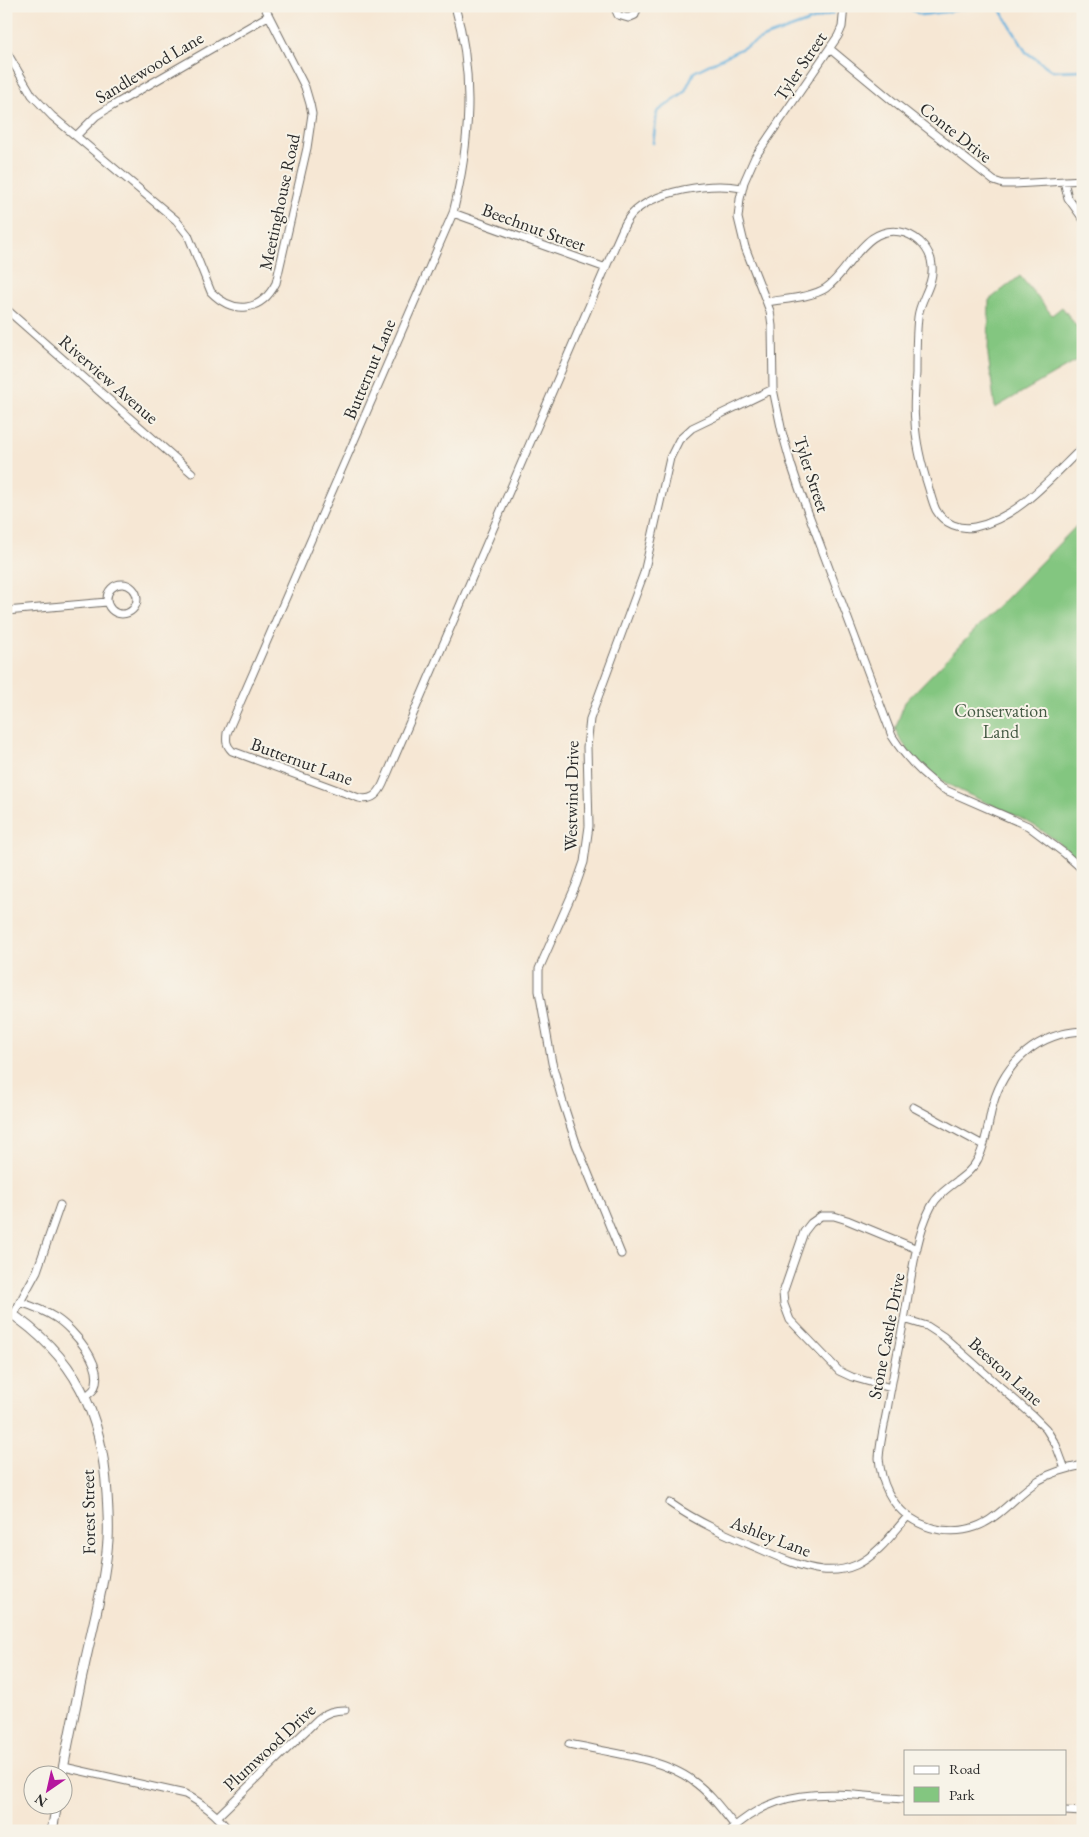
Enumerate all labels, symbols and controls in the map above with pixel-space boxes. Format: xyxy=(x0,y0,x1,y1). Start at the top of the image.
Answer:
street label: Sandlewood Lane xyxy=(91,26,207,108)
street label: Tyler Street xyxy=(768,27,832,105)
street label: Conte Drive xyxy=(915,96,997,168)
street label: Meetinghouse Road xyxy=(253,131,305,272)
street label: Beechnut Street xyxy=(479,198,589,257)
street label: Butternut Lane xyxy=(338,315,400,423)
street label: Riverview Avenue xyxy=(54,329,164,429)
street label: Tyler Street xyxy=(789,433,835,515)
park label: Conservation Land xyxy=(954,699,1048,743)
street label: Butternut Lane xyxy=(248,732,356,790)
street label: Westwind Drive xyxy=(559,741,583,851)
street label: Stone Castle Drive xyxy=(863,1271,909,1401)
street label: Beeston Lane xyxy=(964,1332,1048,1410)
street label: Forest Street xyxy=(76,1469,100,1555)
street label: Ashley Lane xyxy=(726,1510,815,1562)
street label: Plumwood Drive xyxy=(218,1698,320,1796)
legend xyxy=(904,1750,1066,1814)
text: Road xyxy=(949,1759,981,1778)
north arrow xyxy=(22,1764,72,1814)
text: Park xyxy=(949,1785,976,1804)
text: N xyxy=(30,1790,50,1811)

